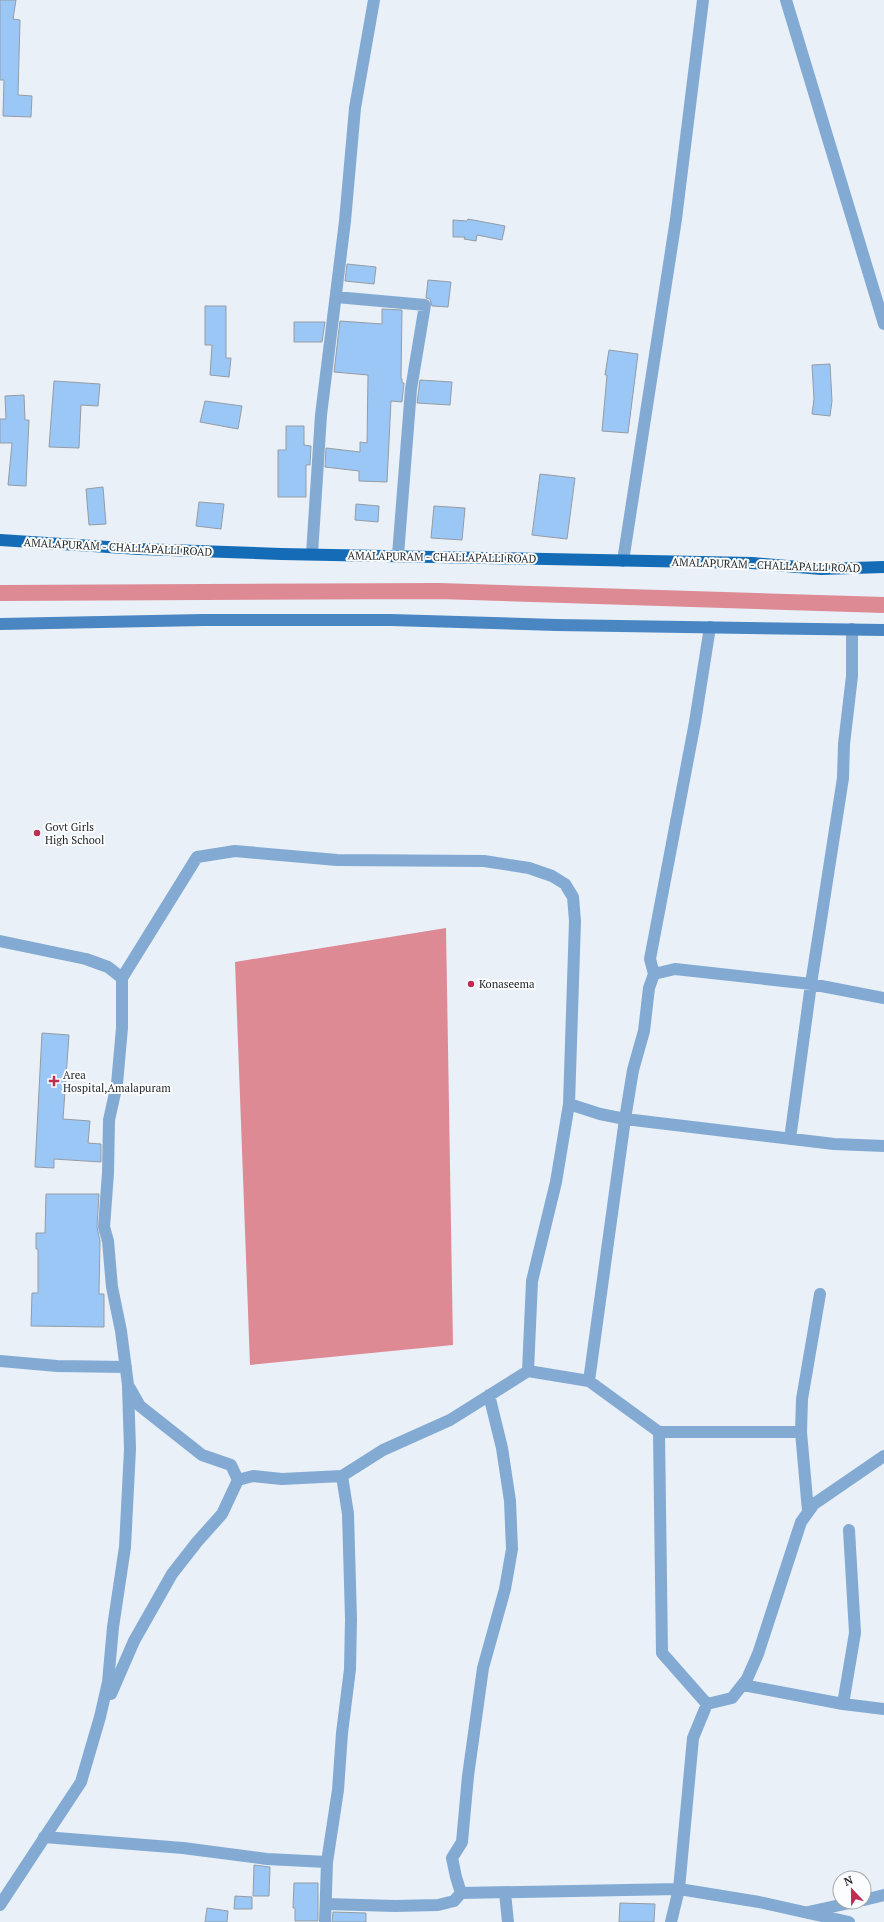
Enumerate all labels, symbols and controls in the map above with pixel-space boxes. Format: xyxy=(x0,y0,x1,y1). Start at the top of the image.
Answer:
street label: AMALAPURAM - CHALLAPALLI ROAD xyxy=(23,535,213,559)
street label: AMALAPURAM - CHALLAPALLI ROAD xyxy=(347,548,537,566)
street label: AMALAPURAM - CHALLAPALLI ROAD xyxy=(671,555,861,575)
place label: Govt Girls High School xyxy=(45,820,104,847)
marker: Govt Girls High School xyxy=(32,828,42,838)
place label: Konaseema xyxy=(479,977,535,991)
marker: Konaseema xyxy=(466,979,476,989)
place label: Area Hospital,Amalapuram xyxy=(63,1068,171,1095)
marker: Area Hospital,Amalapuram xyxy=(48,1075,60,1087)
north arrow xyxy=(832,1870,872,1910)
text: N xyxy=(842,1872,855,1889)

